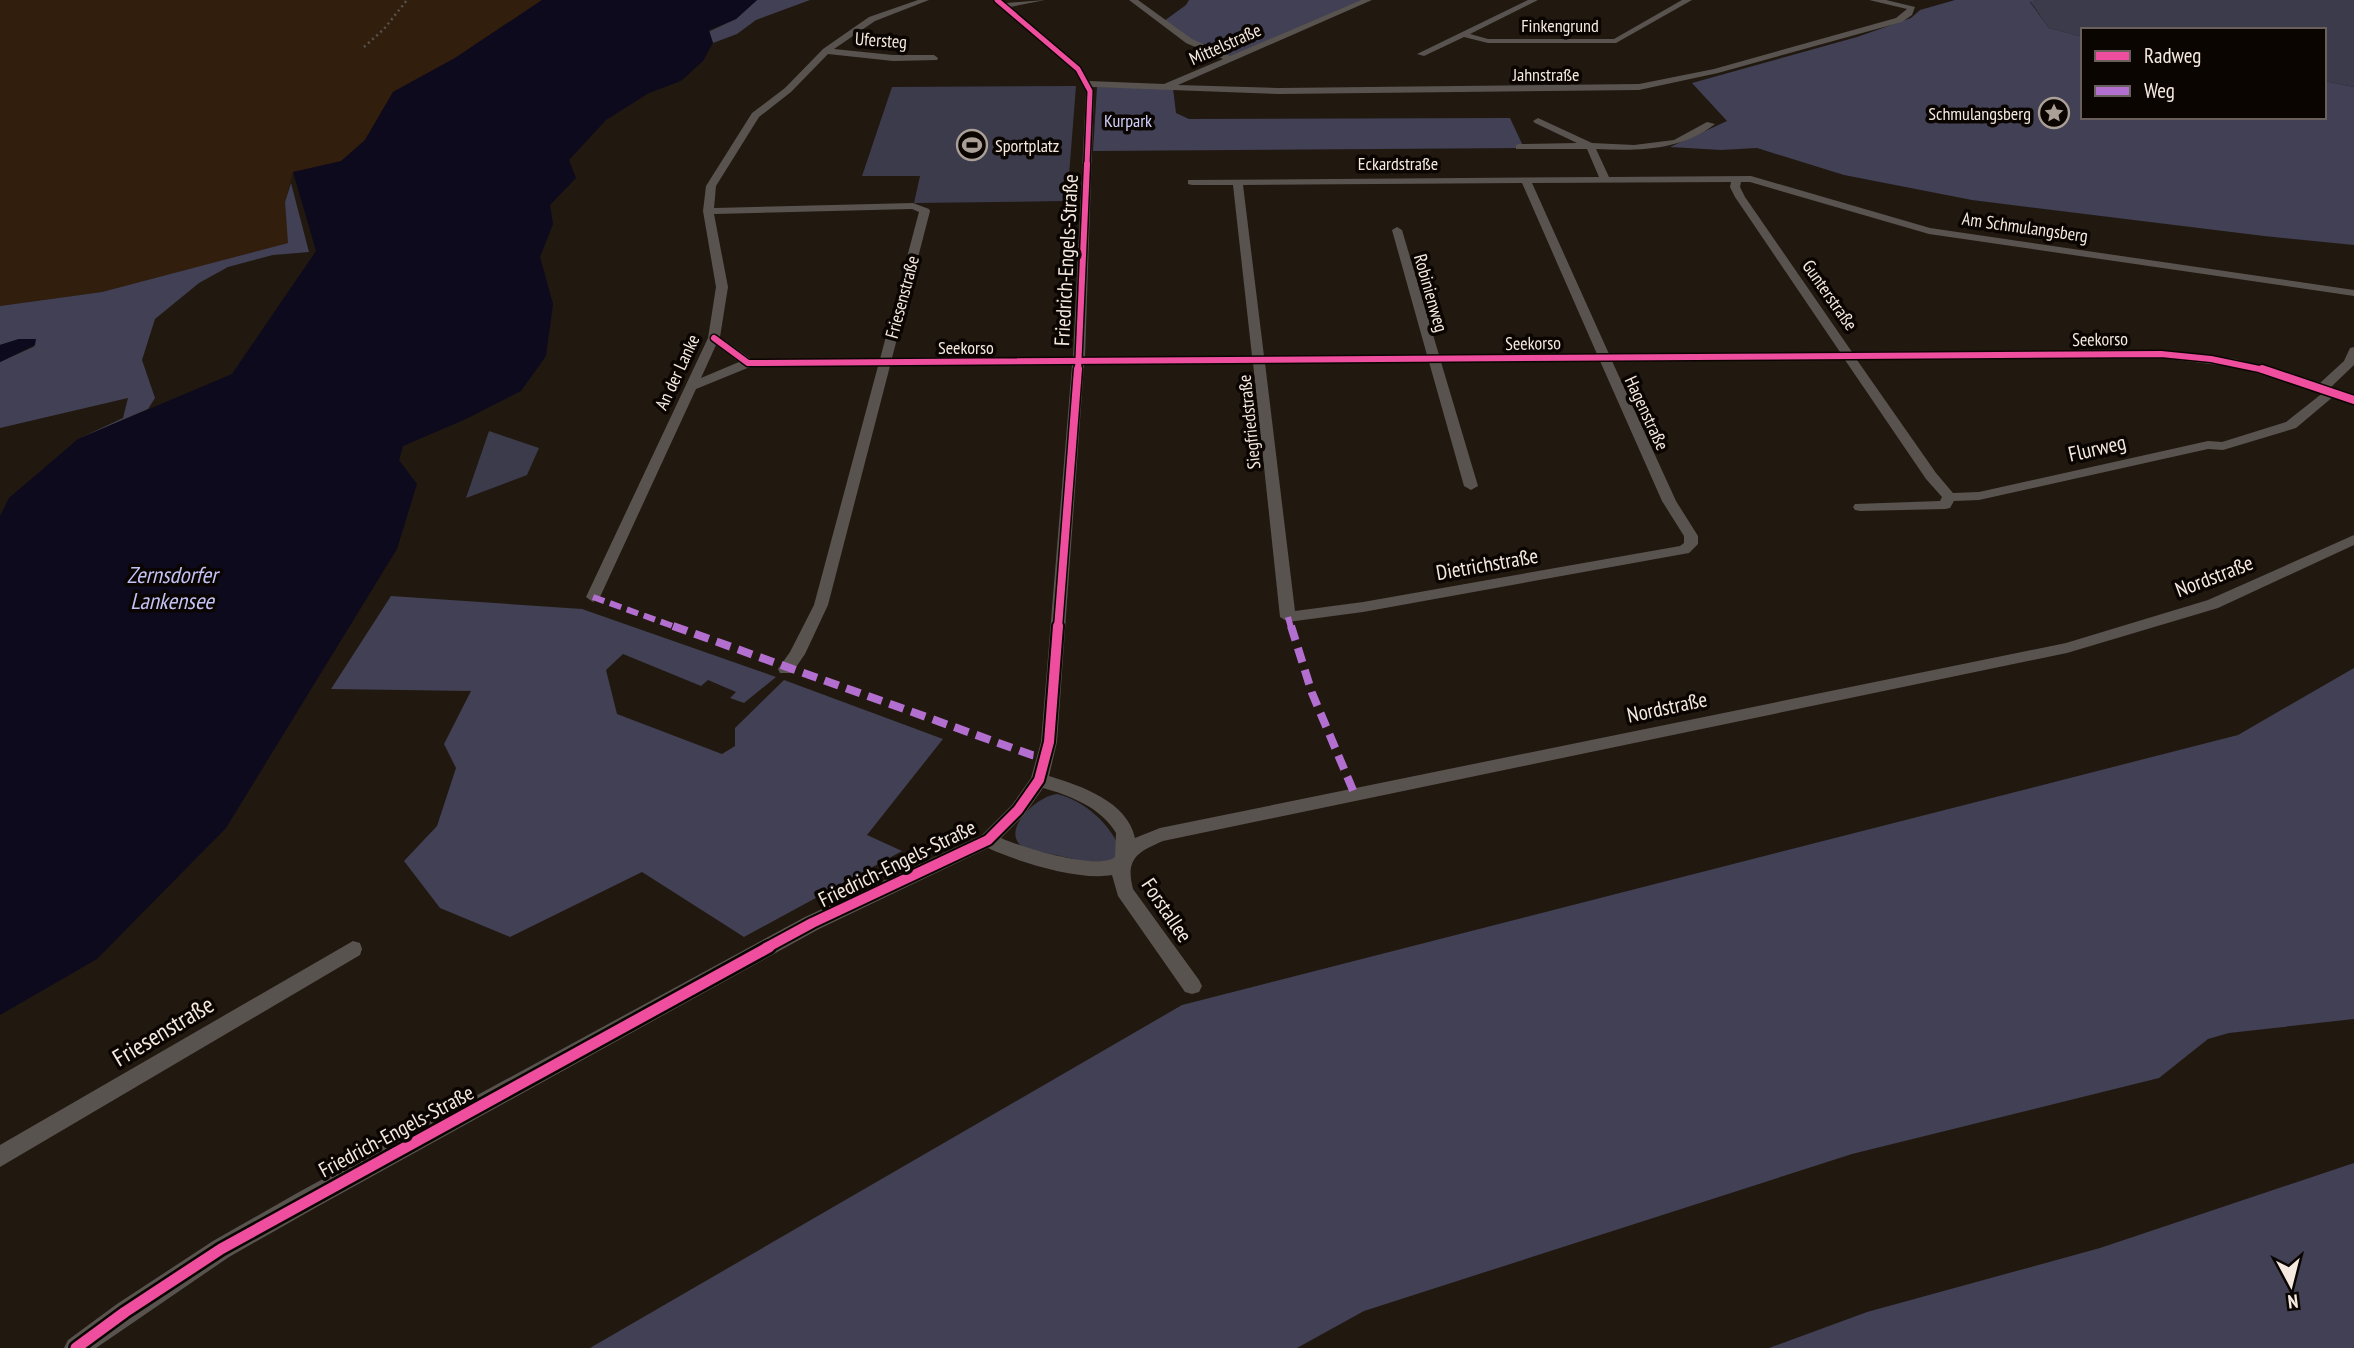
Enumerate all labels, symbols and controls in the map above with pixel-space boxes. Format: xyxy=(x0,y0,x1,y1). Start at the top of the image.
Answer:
street label: Finkengrund xyxy=(1521,14,1599,37)
street label: Mittelstraße xyxy=(1186,18,1264,70)
street label: Ufersteg xyxy=(854,27,908,53)
legend xyxy=(2081,28,2326,119)
text: Radweg xyxy=(2144,42,2201,69)
street label: Jahnstraße xyxy=(1512,63,1579,86)
text: Weg xyxy=(2144,77,2175,104)
place icon: Schmulangsberg xyxy=(2037,96,2071,130)
place label: Schmulangsberg xyxy=(1928,102,2031,125)
park label: Kurpark xyxy=(1104,109,1152,132)
sports icon: Sportplatz xyxy=(955,128,989,162)
place label: Sportplatz xyxy=(995,134,1059,157)
street label: Eckardstraße xyxy=(1358,152,1438,175)
street label: Friedrich-Engels-Straße xyxy=(1048,174,1084,346)
street label: Am Schmulangsberg xyxy=(1961,207,2089,247)
street label: Robinienweg xyxy=(1409,251,1453,335)
street label: Friesenstraße xyxy=(880,253,924,341)
street label: Gunterstraße xyxy=(1797,255,1863,335)
street label: Seekorso xyxy=(2072,327,2128,351)
street label: An der Lanke xyxy=(650,331,704,413)
street label: Seekorso xyxy=(1505,331,1561,355)
street label: Seekorso xyxy=(938,336,994,359)
street label: Hagenstraße xyxy=(1620,372,1674,454)
street label: Siegfriedstraße xyxy=(1233,374,1265,470)
street label: Flurweg xyxy=(2066,428,2128,468)
street label: Dietrichstraße xyxy=(1434,542,1540,586)
street label: Nordstraße xyxy=(2171,549,2257,603)
water label: Zernsdorfer Lankensee xyxy=(127,560,221,615)
street label: Nordstraße xyxy=(1624,685,1710,729)
street label: Friedrich-Engels-Straße xyxy=(814,813,980,913)
street label: Forstallee xyxy=(1136,873,1198,947)
street label: Friesenstraße xyxy=(107,989,219,1073)
street label: Friedrich-Engels-Straße xyxy=(314,1079,478,1183)
north arrow xyxy=(2256,1250,2326,1320)
text: N xyxy=(2287,1289,2300,1314)

